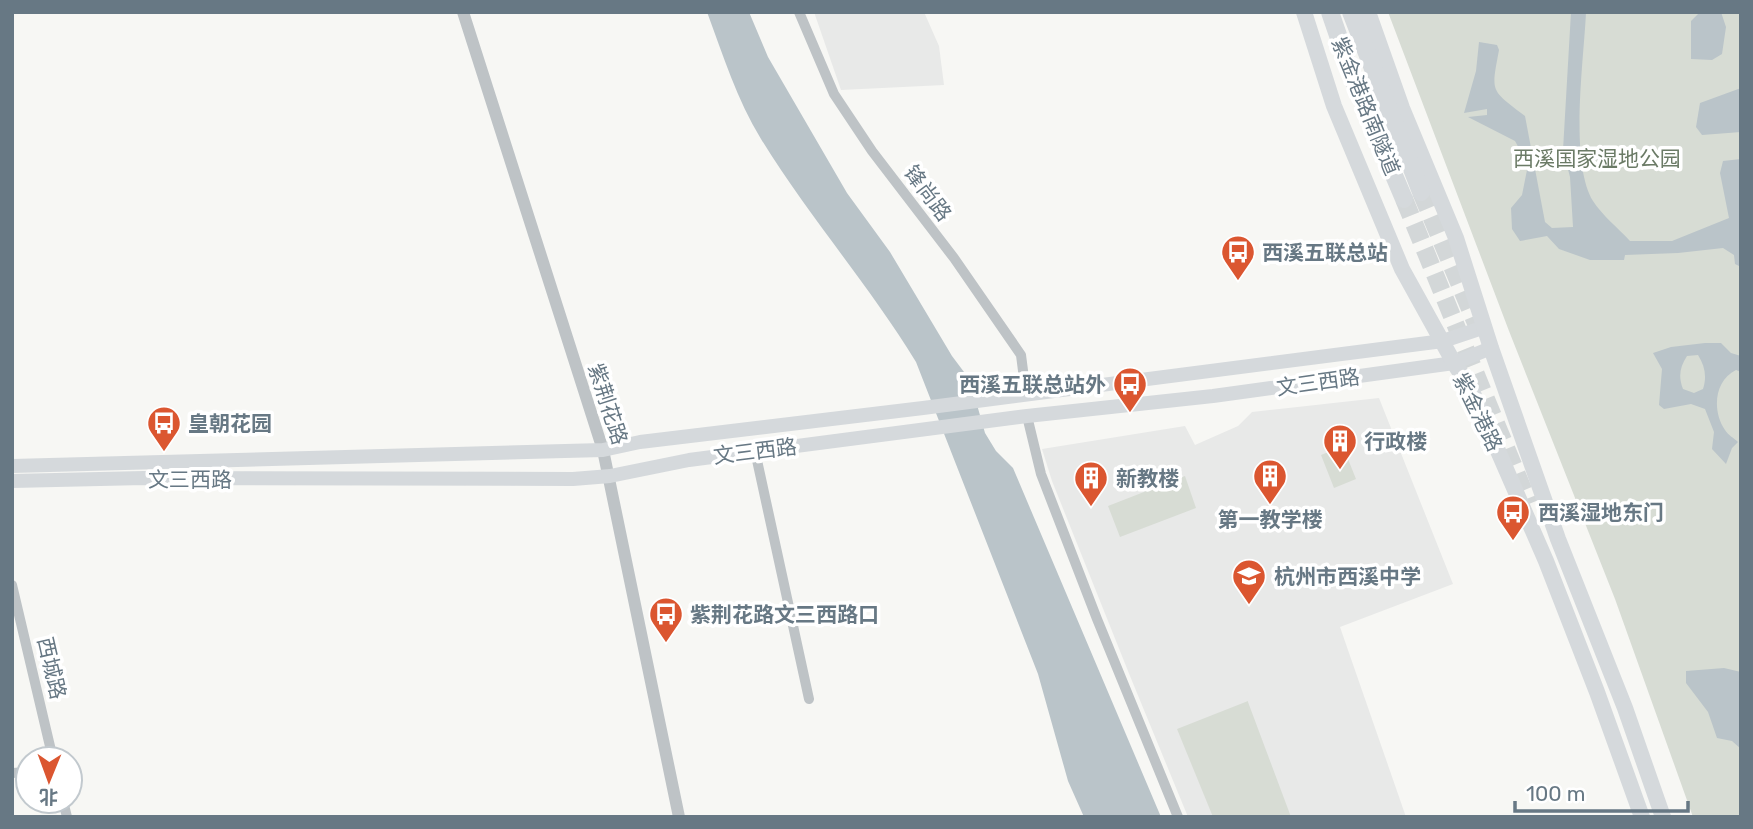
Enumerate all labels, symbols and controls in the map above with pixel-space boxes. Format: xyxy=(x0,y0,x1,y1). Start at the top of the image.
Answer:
street label: 紫金港路南隧道 xyxy=(1327,33,1405,179)
park label: 西溪国家湿地公园 xyxy=(1513,146,1681,171)
street label: 锋尚路 xyxy=(899,160,957,226)
bus stop icon: 西溪五联总站 xyxy=(1219,233,1257,282)
place label: 西溪五联总站 xyxy=(1262,240,1388,265)
street label: 紫荆花路 xyxy=(583,360,633,448)
street label: 文三西路 xyxy=(1275,364,1361,400)
bus stop icon: 西溪五联总站外 xyxy=(1111,365,1149,414)
street label: 紫金港路 xyxy=(1448,369,1508,455)
place label: 西溪五联总站外 xyxy=(959,372,1106,397)
bus stop icon: 皇朝花园 xyxy=(145,404,183,453)
place label: 皇朝花园 xyxy=(188,411,272,436)
building icon: 行政楼 xyxy=(1321,422,1359,471)
place label: 行政楼 xyxy=(1364,429,1427,454)
street label: 文三西路 xyxy=(712,433,798,469)
building icon: 第一教学楼 xyxy=(1251,457,1289,506)
building icon: 新教楼 xyxy=(1072,459,1110,508)
place label: 新教楼 xyxy=(1116,466,1179,491)
street label: 文三西路 xyxy=(148,467,232,492)
bus stop icon: 西溪湿地东门 xyxy=(1494,493,1532,542)
place label: 西溪湿地东门 xyxy=(1538,500,1664,525)
place label: 第一教学楼 xyxy=(1218,507,1323,532)
school or university icon: 杭州市西溪中学 xyxy=(1230,557,1268,606)
place label: 杭州市西溪中学 xyxy=(1274,564,1421,589)
bus stop icon: 紫荆花路文三西路口 xyxy=(647,595,685,644)
place label: 紫荆花路文三西路口 xyxy=(690,602,879,627)
street label: 西城路 xyxy=(33,634,71,702)
north arrow xyxy=(14,745,84,815)
scale bar xyxy=(1515,770,1688,814)
text: 100 m xyxy=(1526,781,1585,806)
text: 北 xyxy=(39,785,58,808)

